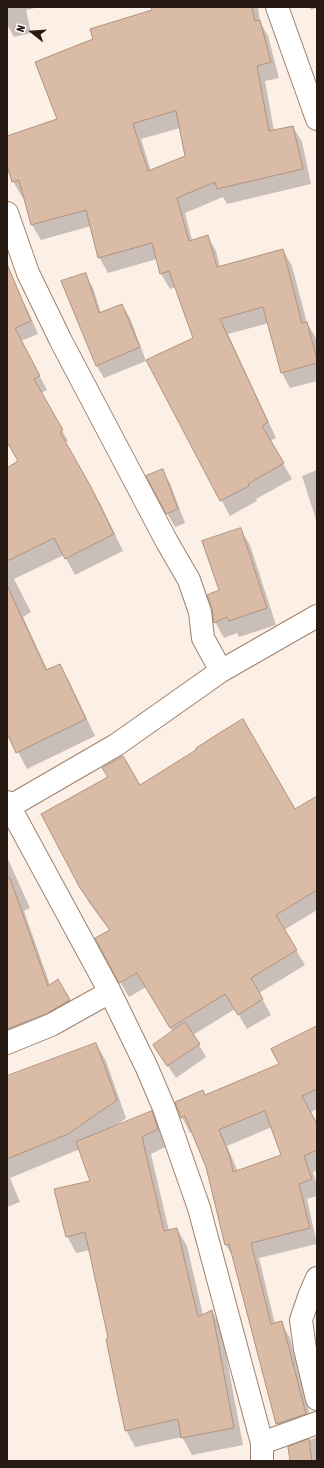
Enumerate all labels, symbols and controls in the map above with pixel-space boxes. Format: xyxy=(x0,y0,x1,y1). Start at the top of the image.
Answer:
north arrow xyxy=(12,12,52,52)
text: N xyxy=(14,24,27,33)

